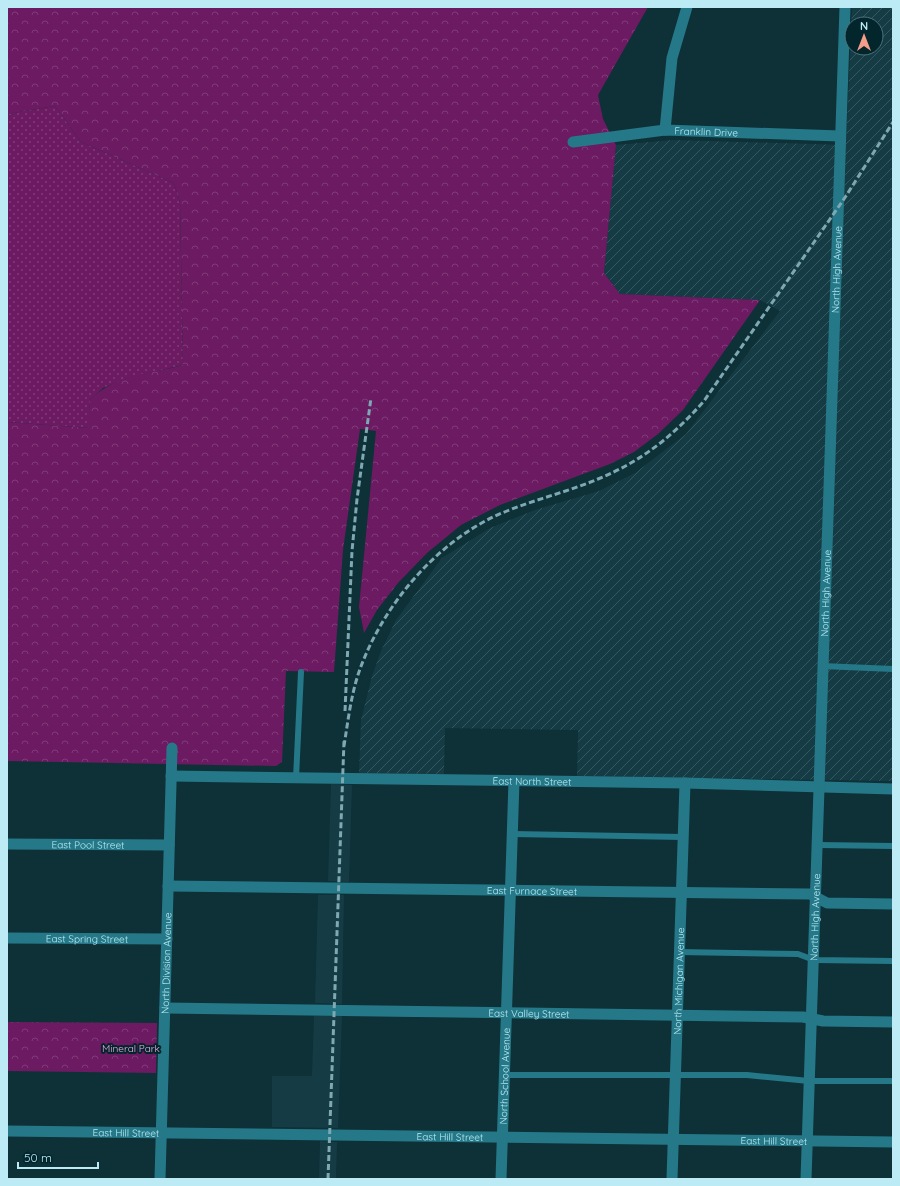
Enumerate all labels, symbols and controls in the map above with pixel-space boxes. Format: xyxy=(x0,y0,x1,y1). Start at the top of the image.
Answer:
north arrow xyxy=(844,16,884,56)
text: N xyxy=(860,19,868,33)
street label: Franklin Drive xyxy=(674,124,739,139)
street label: North High Avenue xyxy=(828,225,844,313)
street label: North High Avenue xyxy=(818,549,833,637)
street label: East North Street xyxy=(492,774,572,788)
street label: East Pool Street xyxy=(51,838,125,851)
street label: North High Avenue xyxy=(807,873,823,961)
street label: East Furnace Street xyxy=(487,883,578,898)
street label: North Division Avenue xyxy=(158,912,174,1014)
street label: North Michigan Avenue xyxy=(670,927,687,1035)
street label: East Spring Street xyxy=(46,932,129,945)
street label: East Valley Street xyxy=(488,1006,570,1020)
street label: North School Avenue xyxy=(496,1027,512,1125)
park label: Mineral Park xyxy=(102,1042,160,1055)
street label: East Hill Street xyxy=(93,1126,160,1139)
street label: East Hill Street xyxy=(417,1130,484,1143)
street label: East Hill Street xyxy=(741,1134,808,1147)
scale bar xyxy=(18,1144,98,1170)
text: 50 m xyxy=(24,1150,52,1165)

